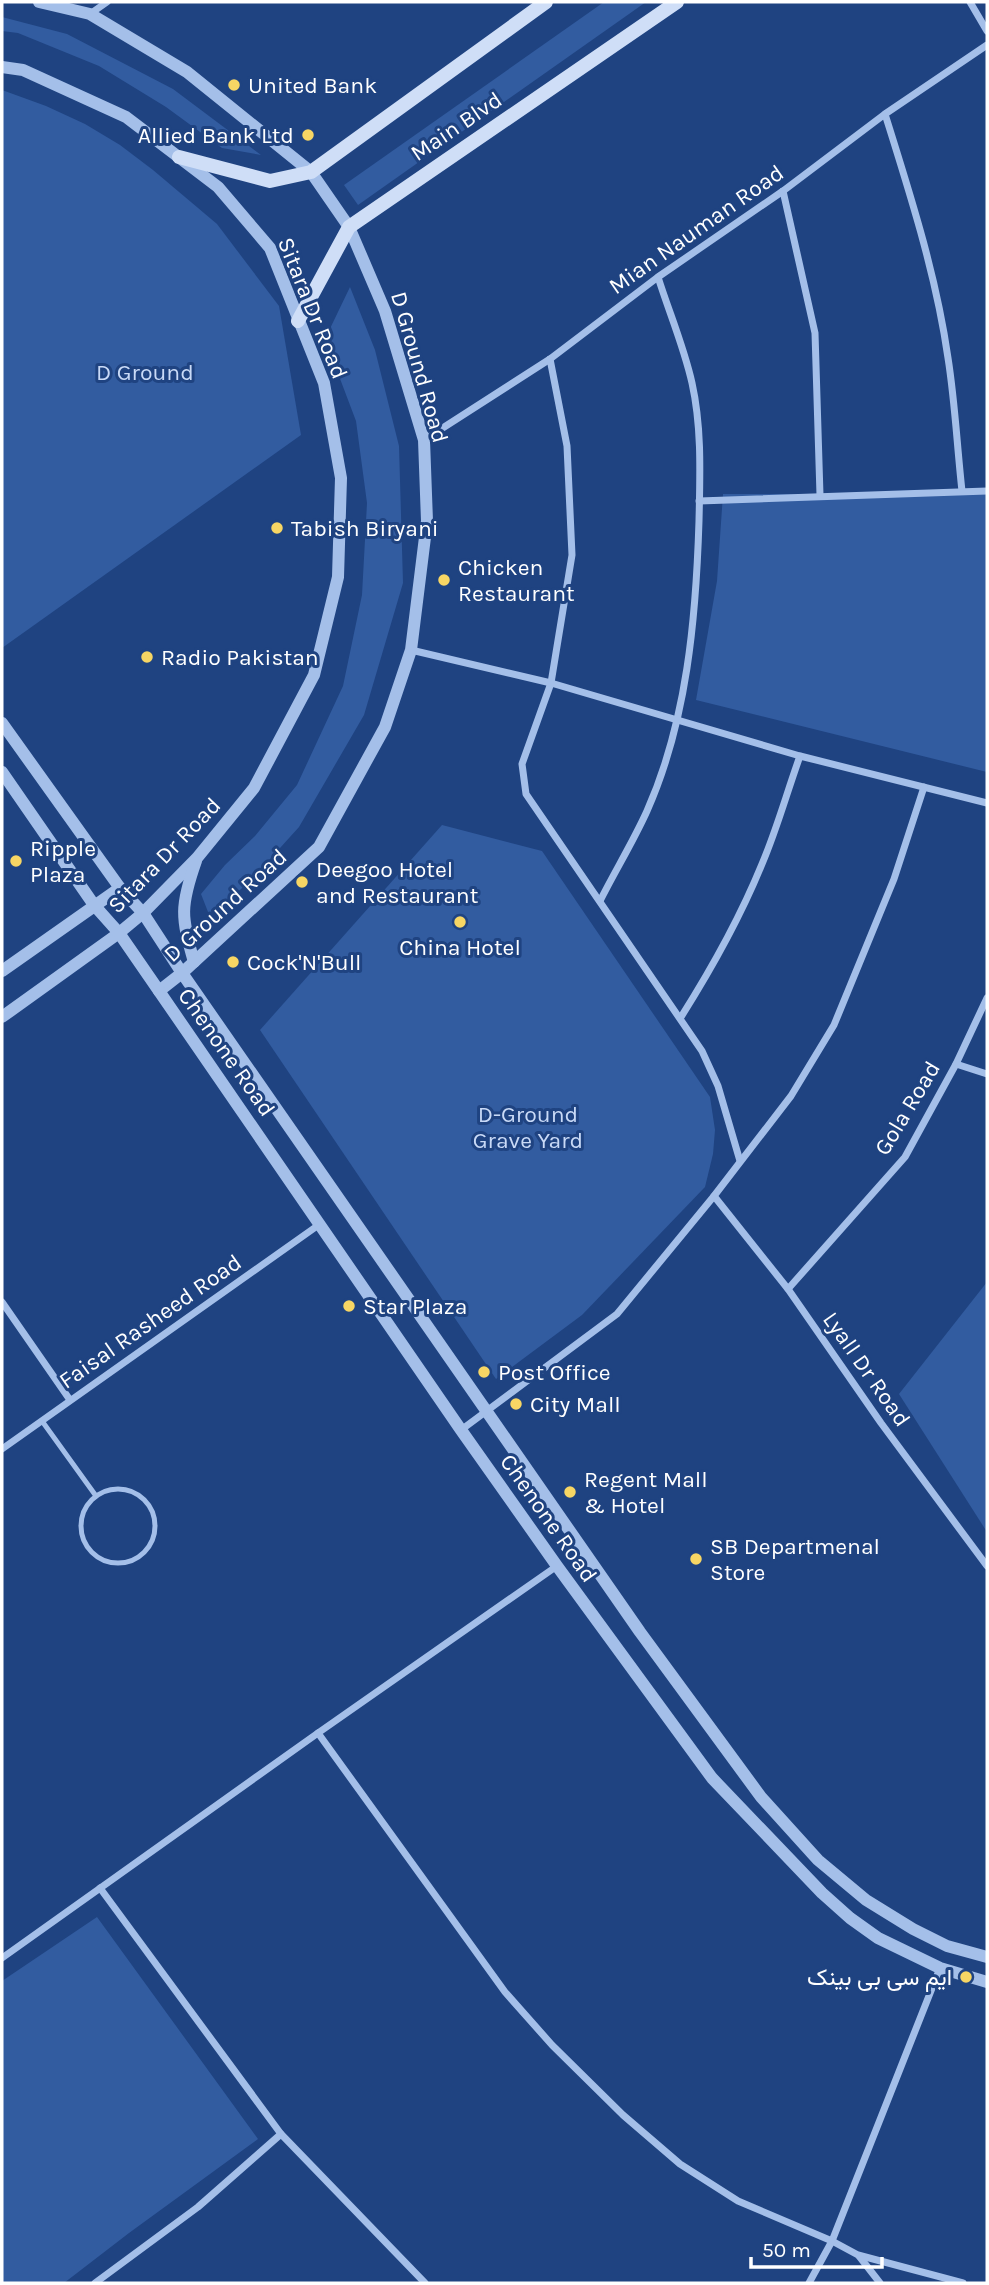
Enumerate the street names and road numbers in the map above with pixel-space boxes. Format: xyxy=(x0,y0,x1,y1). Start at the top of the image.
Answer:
street label: Main Blvd xyxy=(406,86,507,167)
street label: Mian Nauman Road xyxy=(604,159,789,300)
street label: Sitara Dr Road xyxy=(272,233,353,383)
street label: D Ground Road xyxy=(385,288,454,446)
street label: Sitara Dr Road xyxy=(102,792,226,919)
street label: D Ground Road xyxy=(158,843,292,968)
street label: Chenone Road xyxy=(172,983,281,1122)
street label: Gola Road xyxy=(869,1056,946,1160)
street label: Faisal Rasheed Road xyxy=(54,1248,247,1394)
street label: Lyall Dr Road xyxy=(817,1307,916,1432)
street label: Chenone Road xyxy=(494,1449,603,1588)

